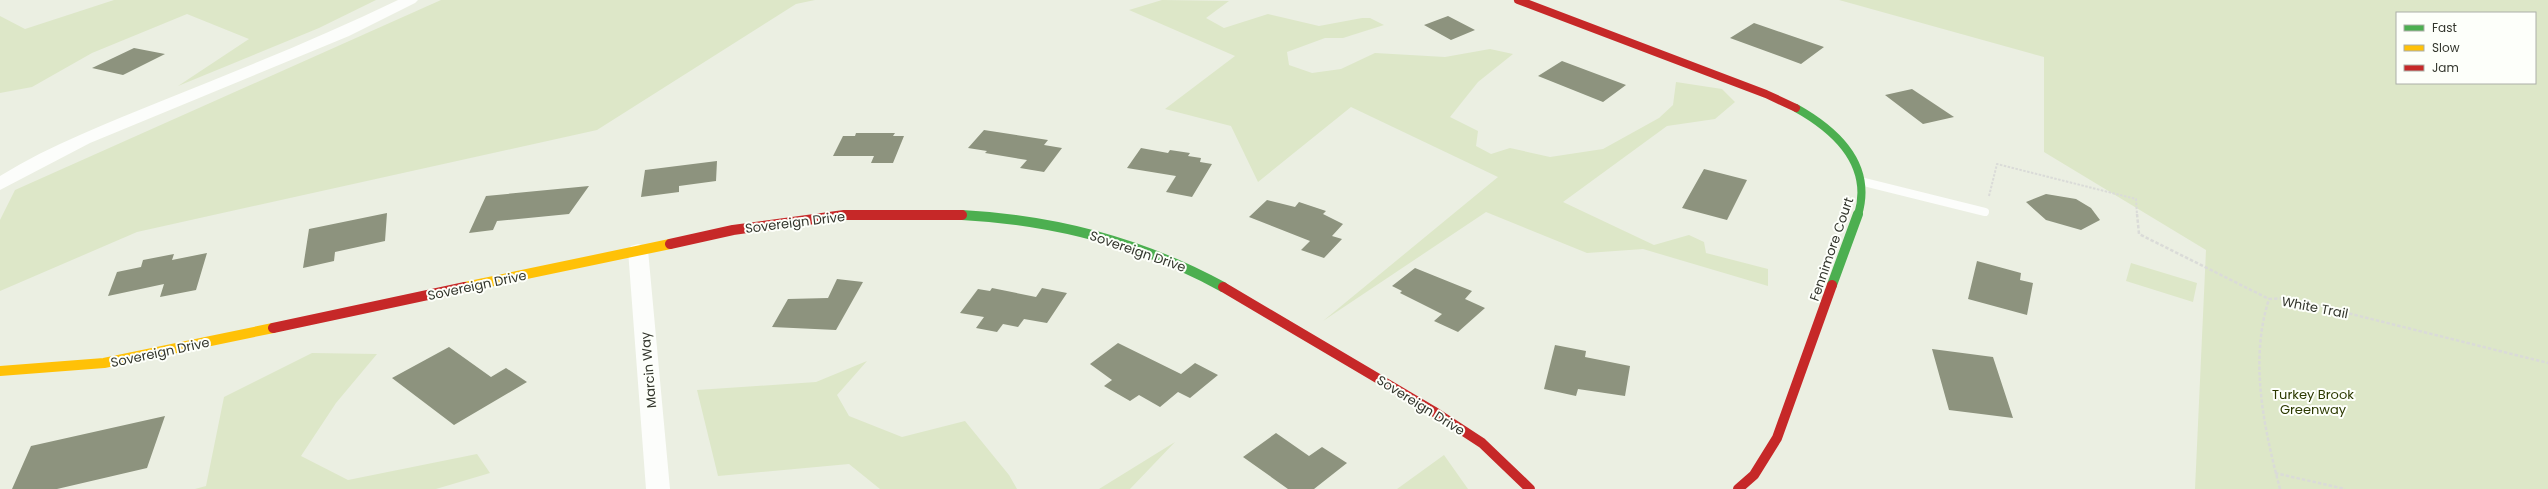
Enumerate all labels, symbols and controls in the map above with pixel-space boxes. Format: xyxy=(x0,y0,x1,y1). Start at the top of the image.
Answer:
legend xyxy=(2396,12,2536,84)
text: Fast xyxy=(2432,19,2457,36)
text: Slow xyxy=(2432,39,2460,56)
text: Jam xyxy=(2432,59,2459,76)
street label: Fennimore Court xyxy=(1805,194,1858,304)
street label: Sovereign Drive xyxy=(744,207,846,238)
street label: Sovereign Drive xyxy=(1087,226,1188,277)
street label: Sovereign Drive xyxy=(426,266,528,305)
street label: White Trail xyxy=(2280,292,2350,323)
street label: Marcin Way xyxy=(636,330,661,409)
street label: Sovereign Drive xyxy=(109,333,211,372)
street label: Sovereign Drive xyxy=(1373,371,1468,440)
park label: Turkey Brook Greenway xyxy=(2272,385,2354,419)

